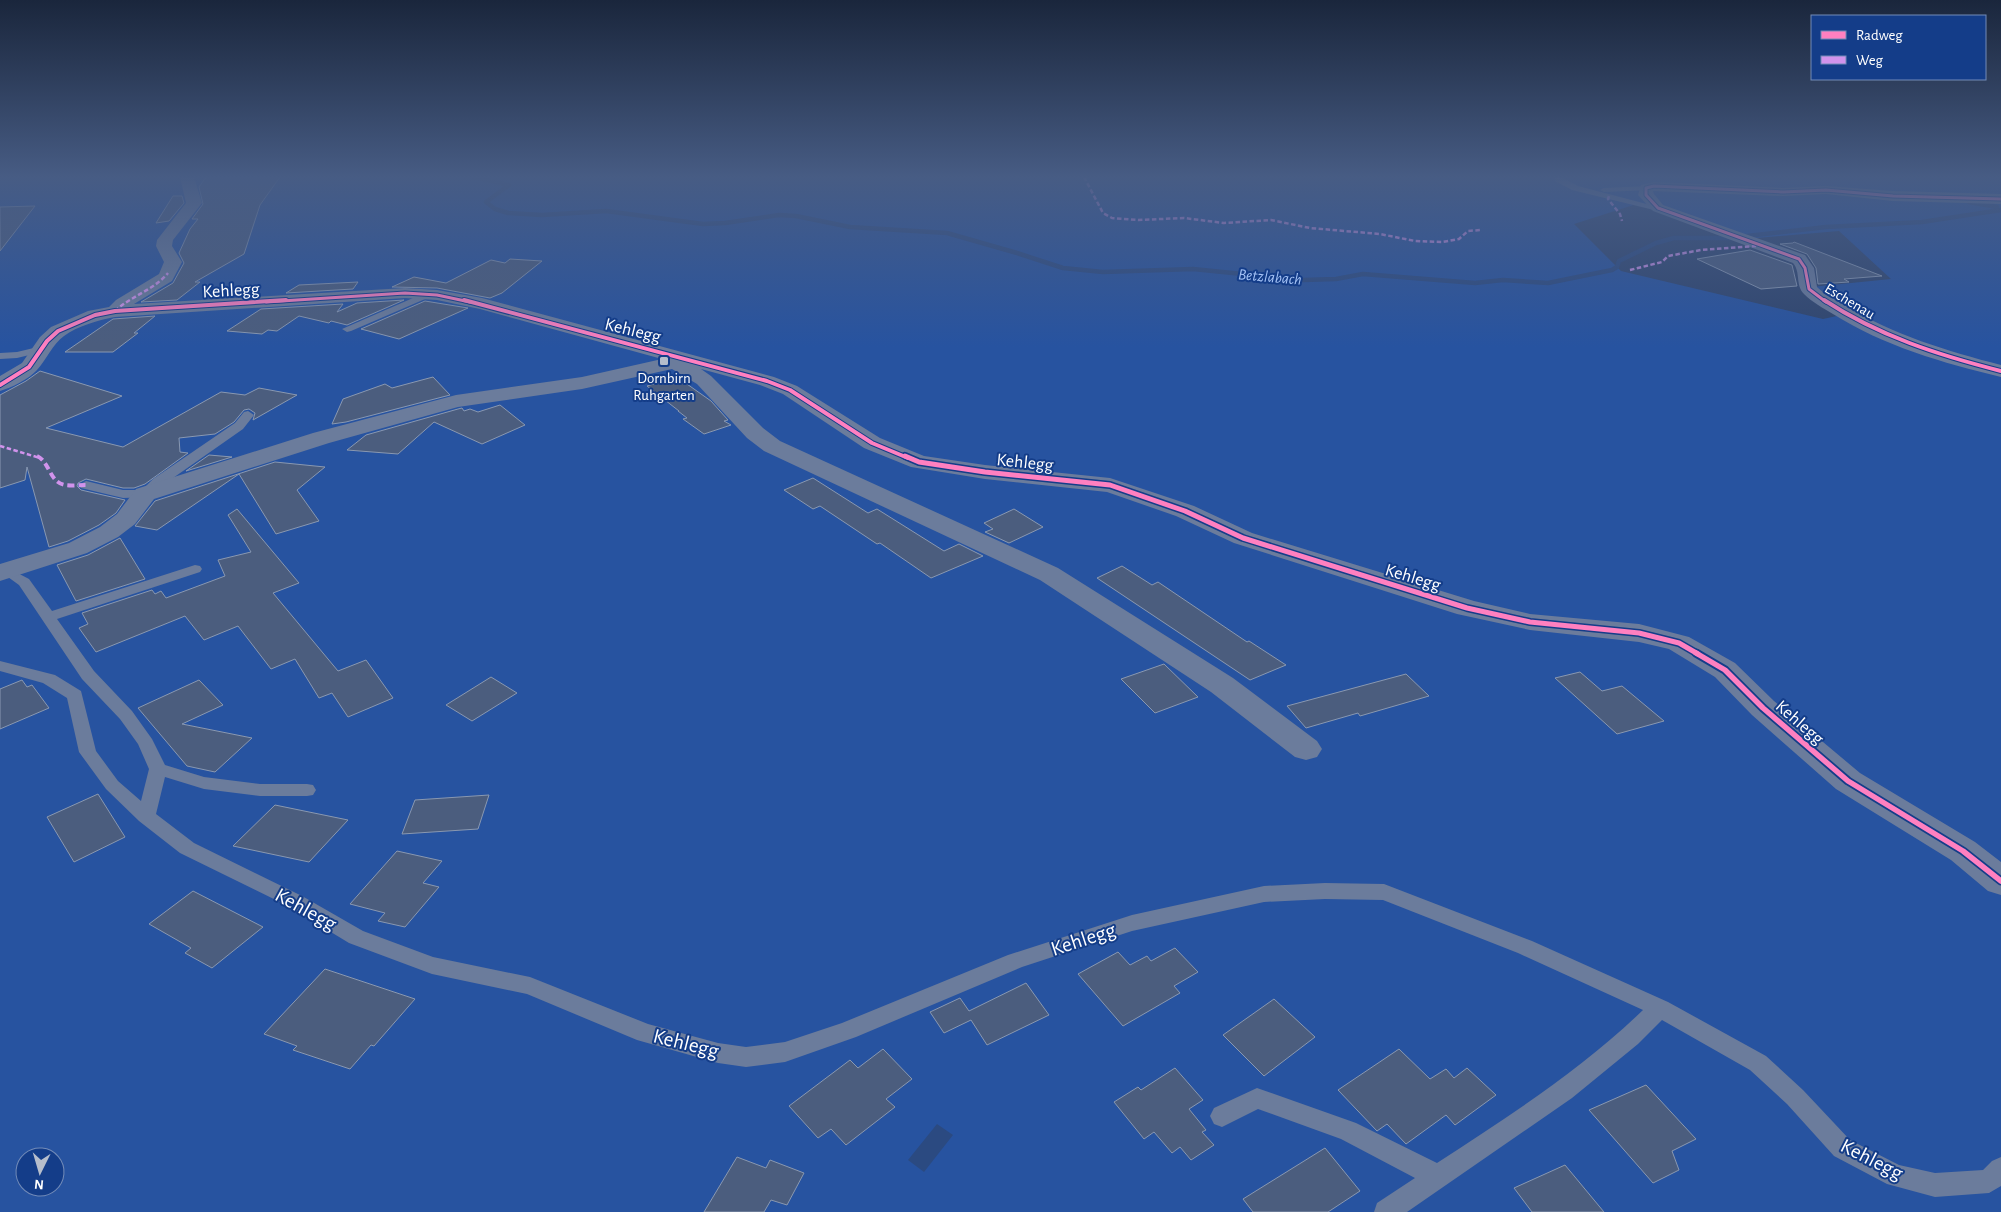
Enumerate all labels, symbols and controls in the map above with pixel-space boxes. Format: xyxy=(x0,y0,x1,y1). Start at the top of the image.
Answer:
legend xyxy=(1811,15,1986,80)
text: Radweg xyxy=(1856,28,1903,43)
text: Weg xyxy=(1856,53,1884,68)
water label: Betzlabach xyxy=(1237,266,1302,288)
street label: Kehlegg xyxy=(202,281,260,301)
street label: Eschenau xyxy=(1822,281,1878,322)
street label: Kehlegg xyxy=(603,315,663,347)
marker: Dornbirn Ruhgarten xyxy=(658,355,670,367)
place label: Dornbirn Ruhgarten xyxy=(633,371,695,403)
street label: Kehlegg xyxy=(996,451,1055,475)
street label: Kehlegg xyxy=(1383,561,1443,595)
street label: Kehlegg xyxy=(1772,697,1827,748)
street label: Kehlegg xyxy=(271,884,341,935)
street label: Kehlegg xyxy=(1048,919,1119,960)
street label: Kehlegg xyxy=(651,1025,722,1062)
street label: Kehlegg xyxy=(1837,1135,1907,1184)
north arrow xyxy=(15,1147,65,1197)
text: N xyxy=(33,1177,44,1191)

